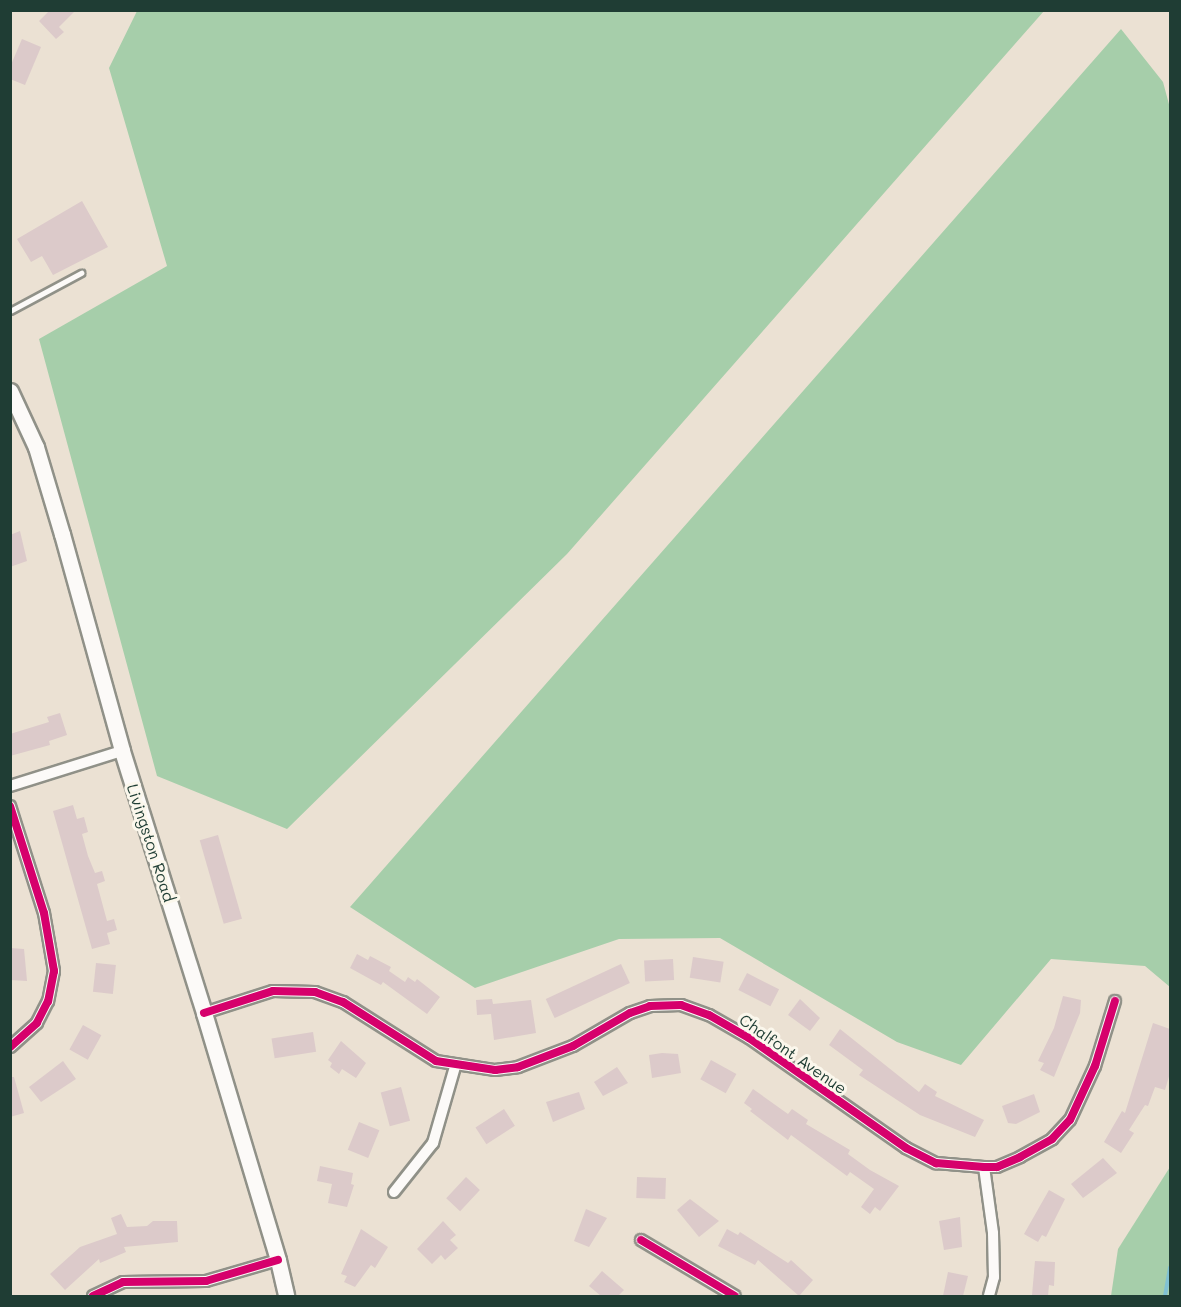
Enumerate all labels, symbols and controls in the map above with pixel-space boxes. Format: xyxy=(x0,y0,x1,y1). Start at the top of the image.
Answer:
street label: Livingston Road xyxy=(123,782,179,904)
street label: Chalfont Avenue xyxy=(736,1010,850,1098)

